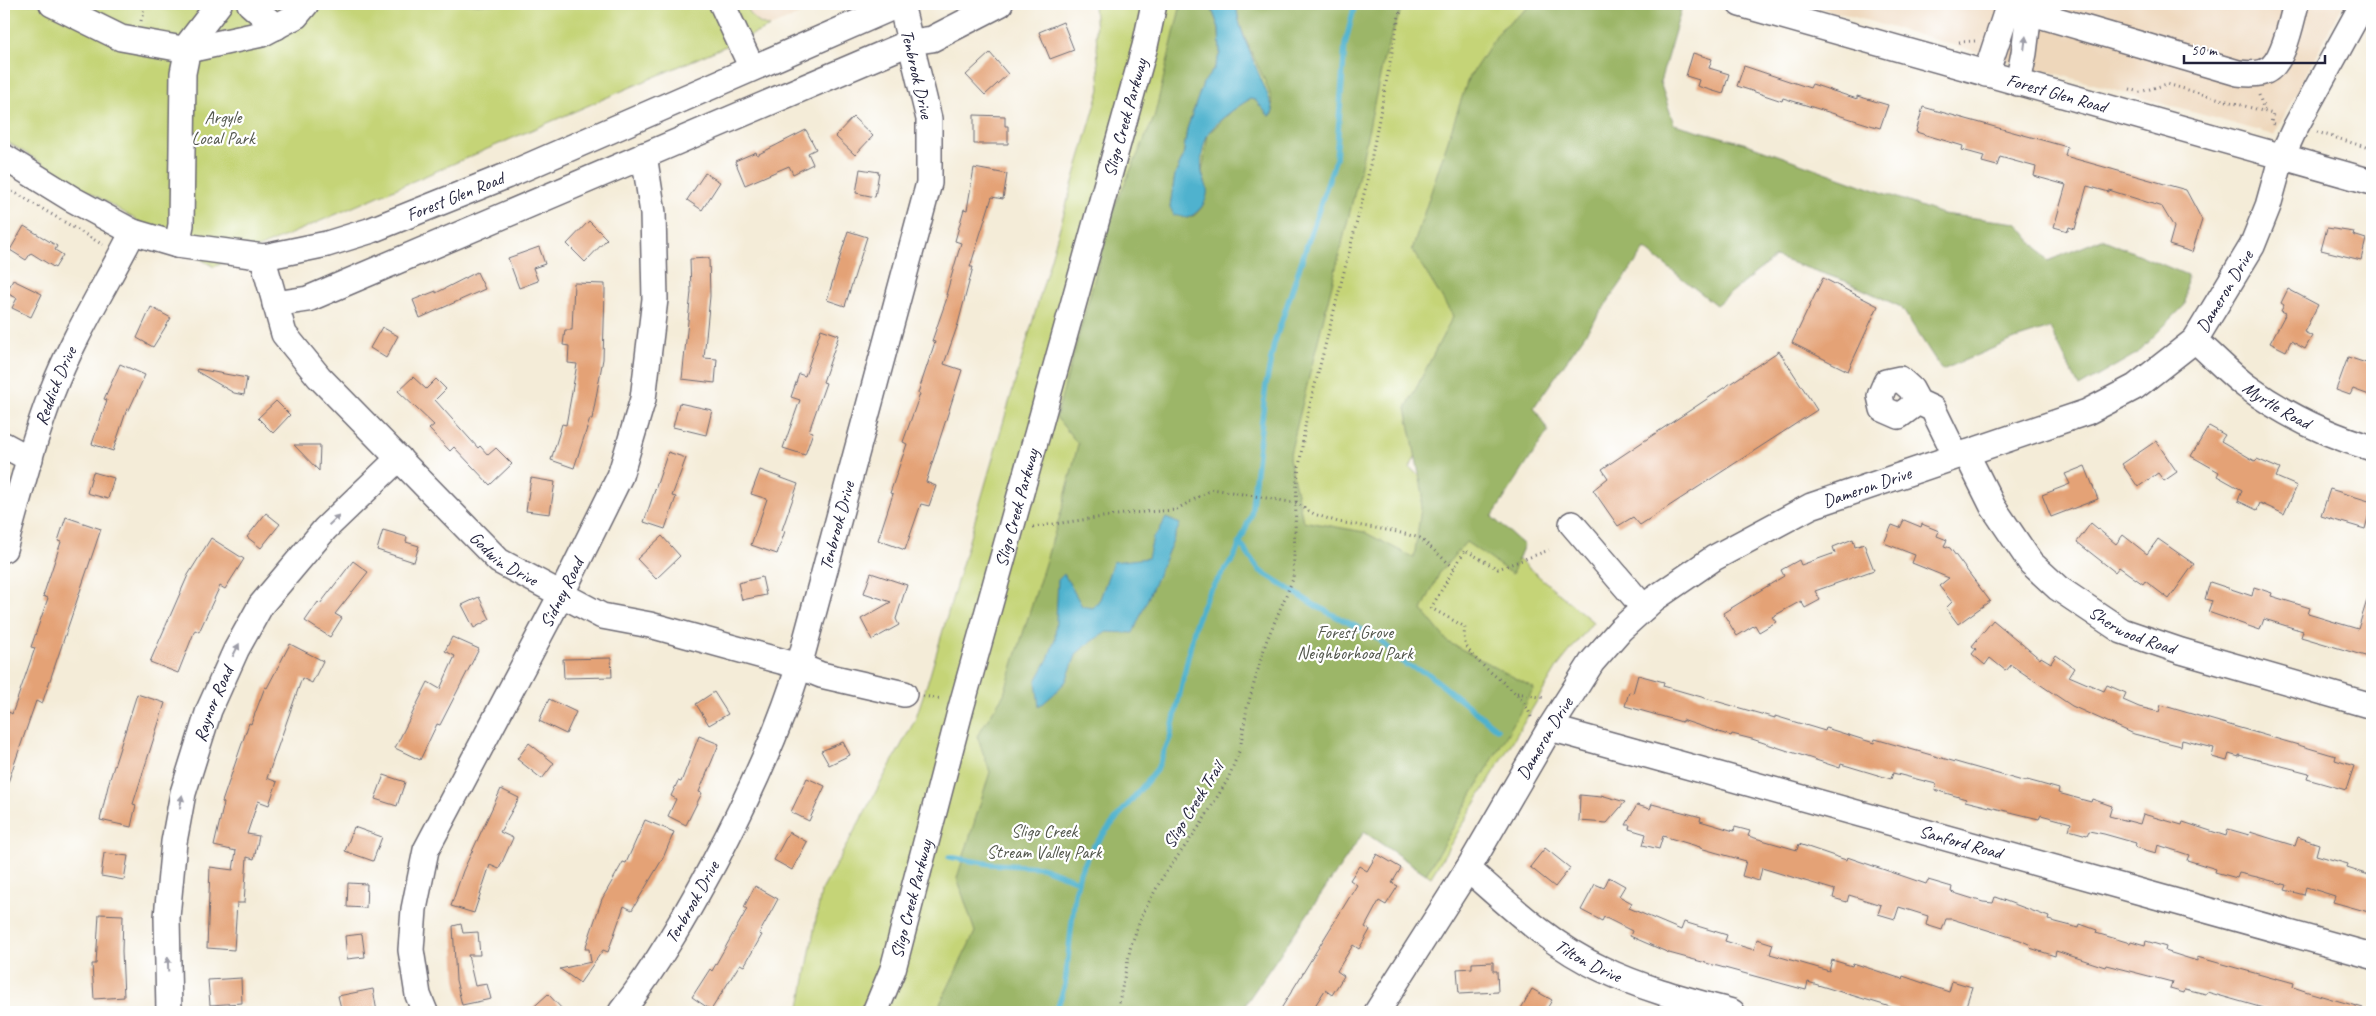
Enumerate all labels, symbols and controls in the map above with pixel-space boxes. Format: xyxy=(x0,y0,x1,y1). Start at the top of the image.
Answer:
street label: Tenbrook Drive xyxy=(896,27,938,122)
scale bar xyxy=(2184,32,2325,64)
one-way arrow xyxy=(2021,35,2029,51)
text: 50 m xyxy=(2191,41,2218,60)
street label: Sligo Creek Parkway xyxy=(1098,54,1152,179)
street label: Forest Glen Road xyxy=(2004,69,2112,119)
park label: Argyle Local Park xyxy=(191,106,256,149)
street label: Forest Glen Road xyxy=(403,166,510,226)
street label: Dameron Drive xyxy=(2191,245,2258,336)
street label: Reddick Drive xyxy=(30,342,82,428)
street label: Myrtle Road xyxy=(2239,376,2317,435)
street label: Sligo Creek Parkway xyxy=(990,445,1044,569)
street label: Dameron Drive xyxy=(1820,461,1915,512)
street label: Tenbrook Drive xyxy=(814,478,859,572)
one-way arrow xyxy=(327,514,339,526)
street label: Godwin Drive xyxy=(465,527,543,591)
street label: Sidney Road xyxy=(535,552,590,631)
street label: Sherwood Road xyxy=(2085,601,2181,660)
park label: Forest Grove Neighborhood Park xyxy=(1297,621,1414,664)
one-way arrow xyxy=(232,642,240,657)
street label: Raynor Road xyxy=(189,660,239,745)
street label: Dameron Drive xyxy=(1512,692,1578,783)
street label: Sligo Creek Trail xyxy=(1158,755,1230,852)
one-way arrow xyxy=(177,794,185,810)
park label: Sligo Creek Stream Valley Park xyxy=(987,820,1103,863)
street label: Sanford Road xyxy=(1917,820,2007,865)
street label: Sligo Creek Parkway xyxy=(885,836,938,960)
street label: Tenbrook Drive xyxy=(660,856,724,947)
street label: Tilton Drive xyxy=(1551,934,1626,988)
one-way arrow xyxy=(164,955,172,971)

